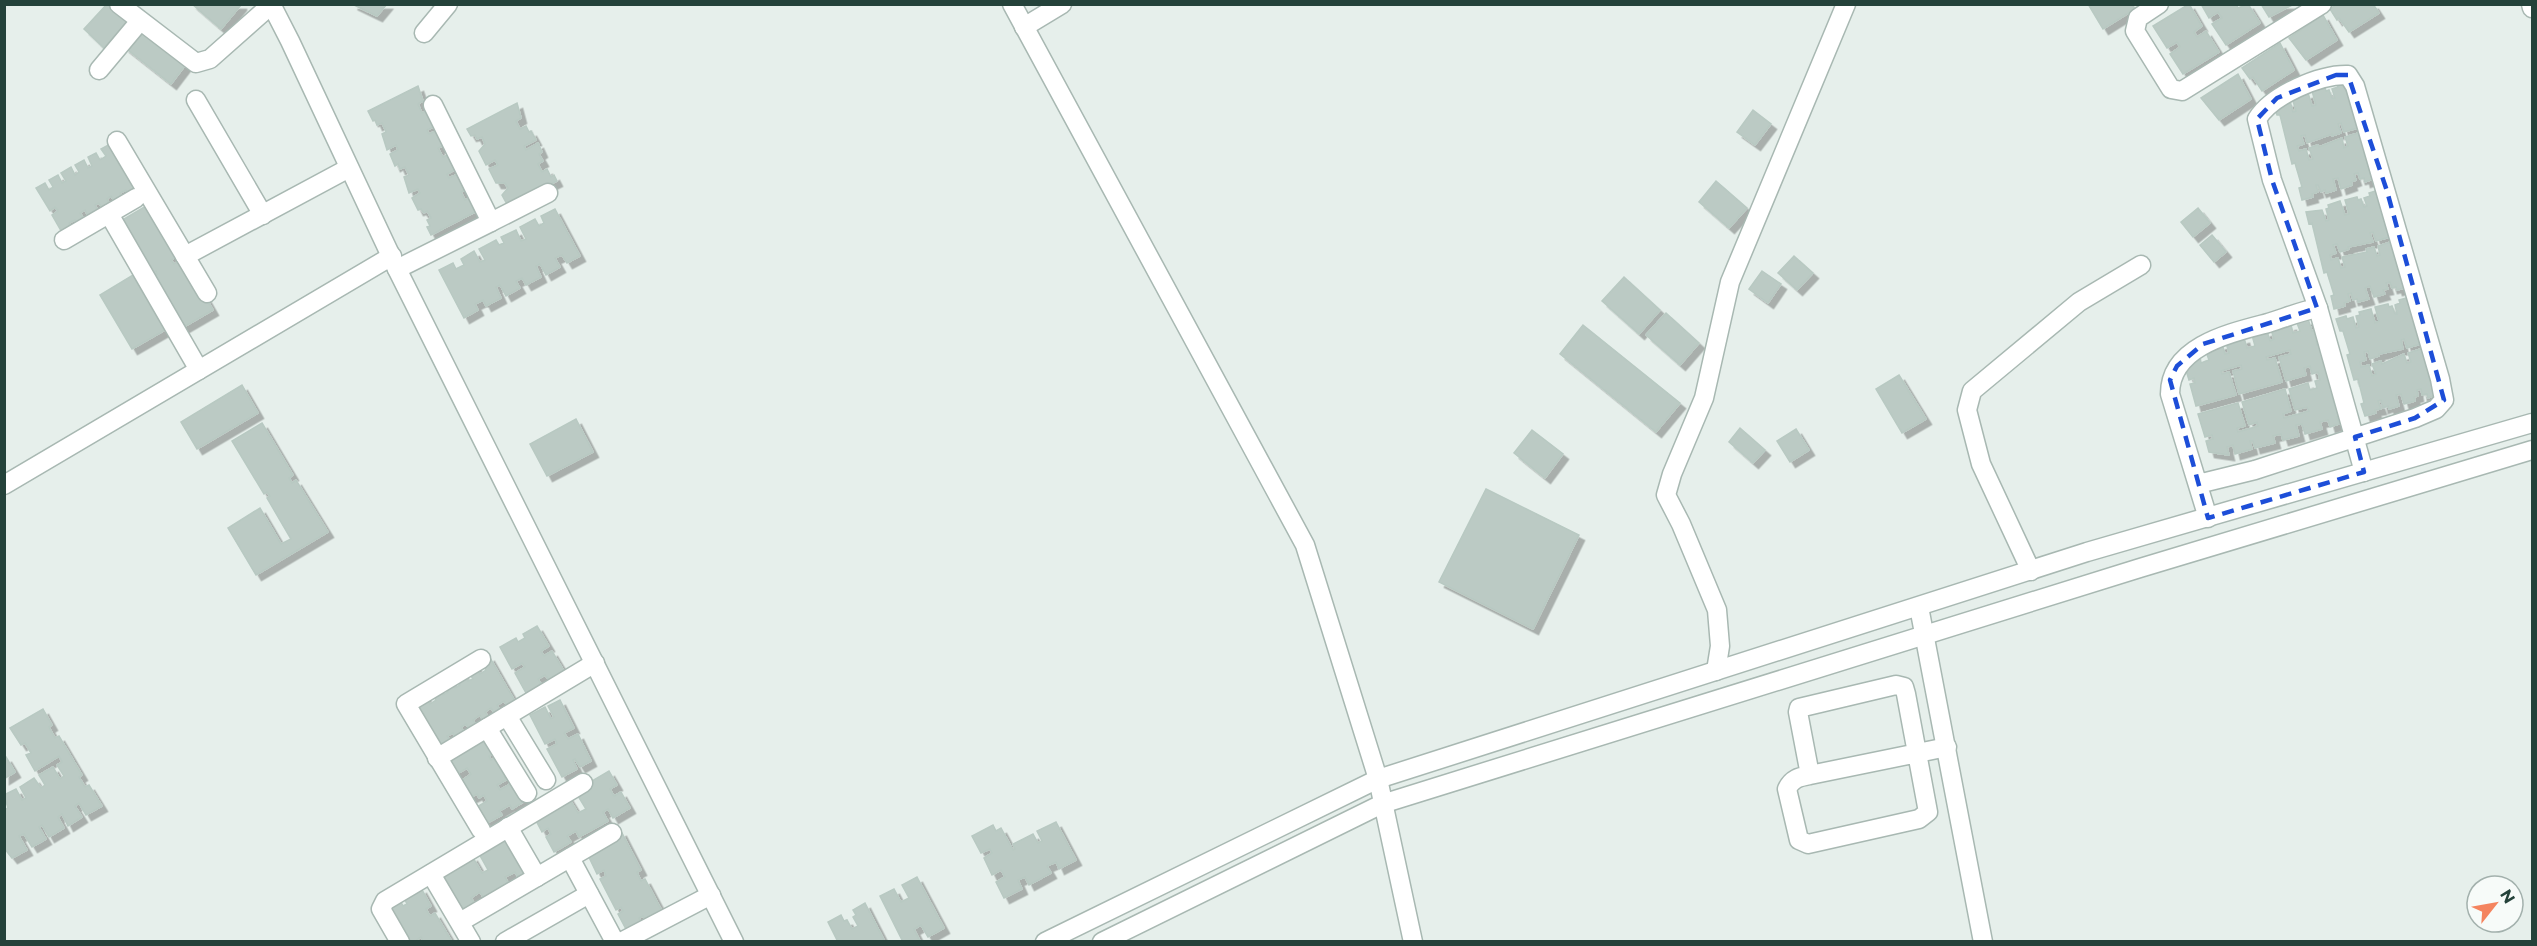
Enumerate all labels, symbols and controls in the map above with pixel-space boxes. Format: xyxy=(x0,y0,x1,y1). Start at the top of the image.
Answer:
north arrow xyxy=(2465,874,2525,934)
text: N xyxy=(2496,886,2519,907)

